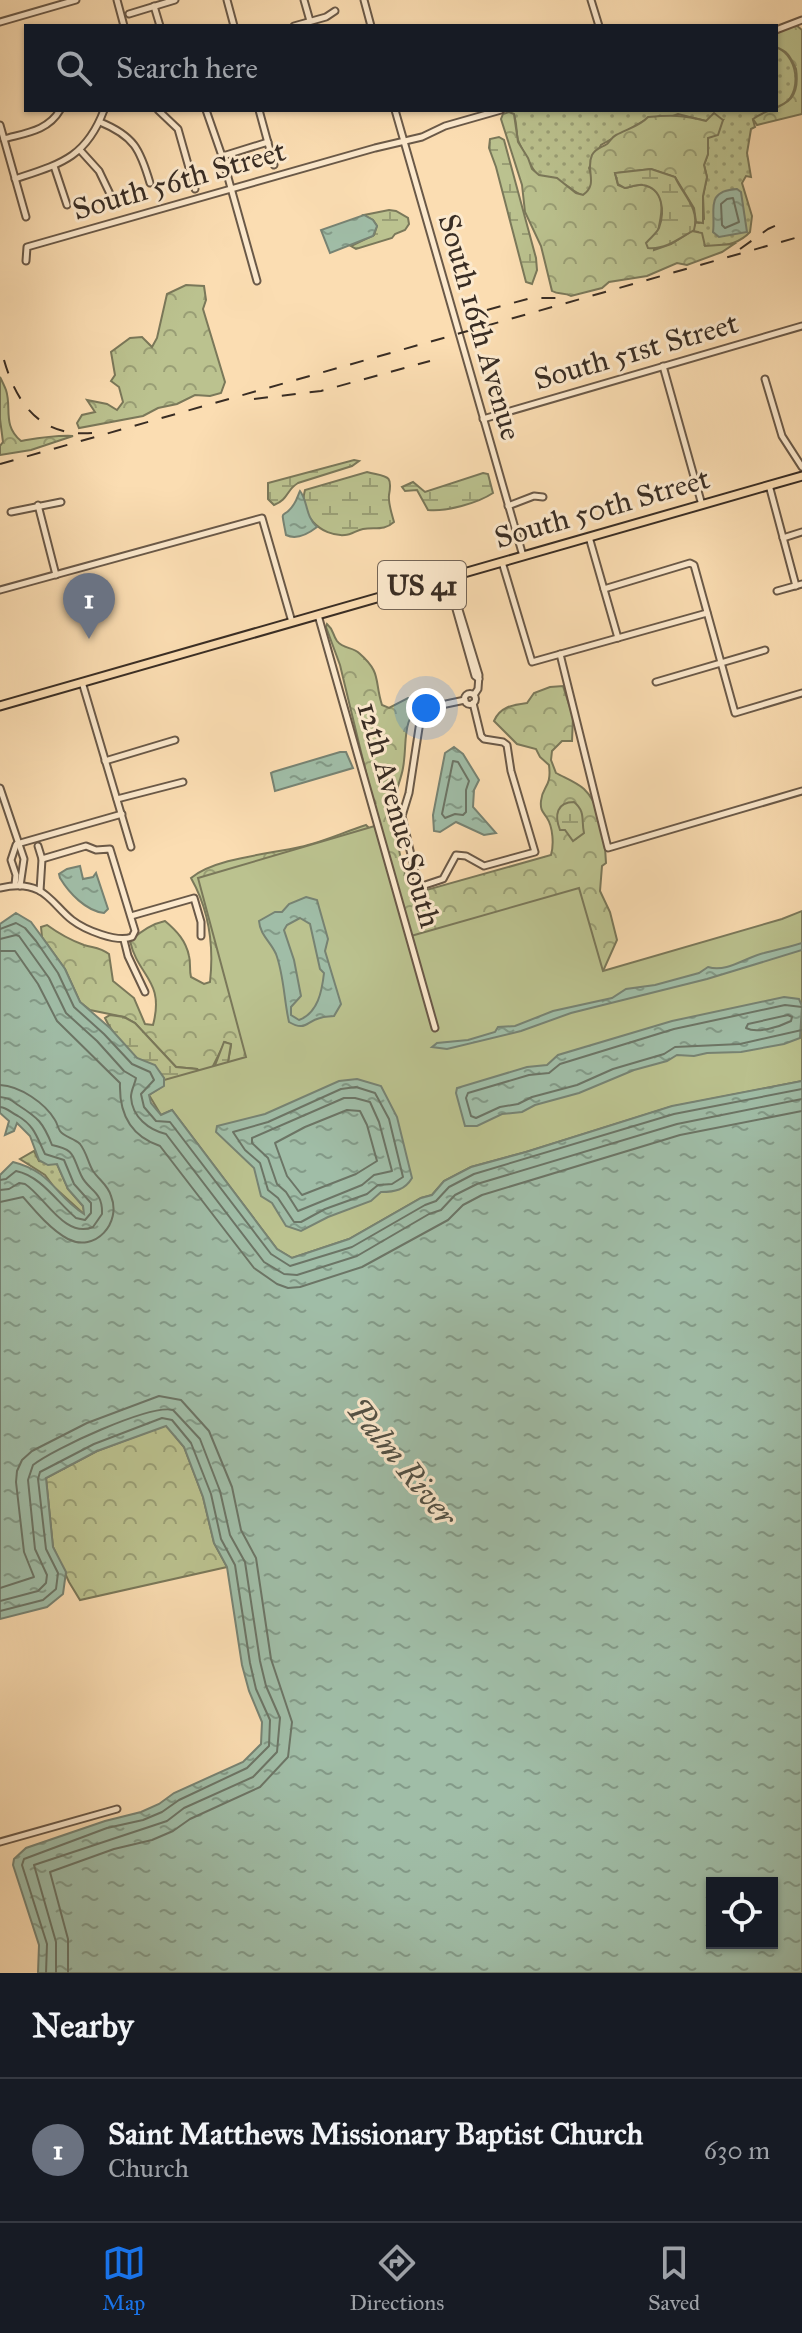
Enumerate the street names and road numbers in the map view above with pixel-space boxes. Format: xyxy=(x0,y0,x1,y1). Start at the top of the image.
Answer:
street label: South 56th Street xyxy=(68,132,290,228)
street label: South 16th Avenue xyxy=(431,210,529,444)
street label: South 51st Street xyxy=(530,305,743,397)
street label: South 50th Street xyxy=(490,460,714,556)
road number: US 41 xyxy=(378,561,466,609)
street label: 12th Avenue South xyxy=(350,698,448,932)

